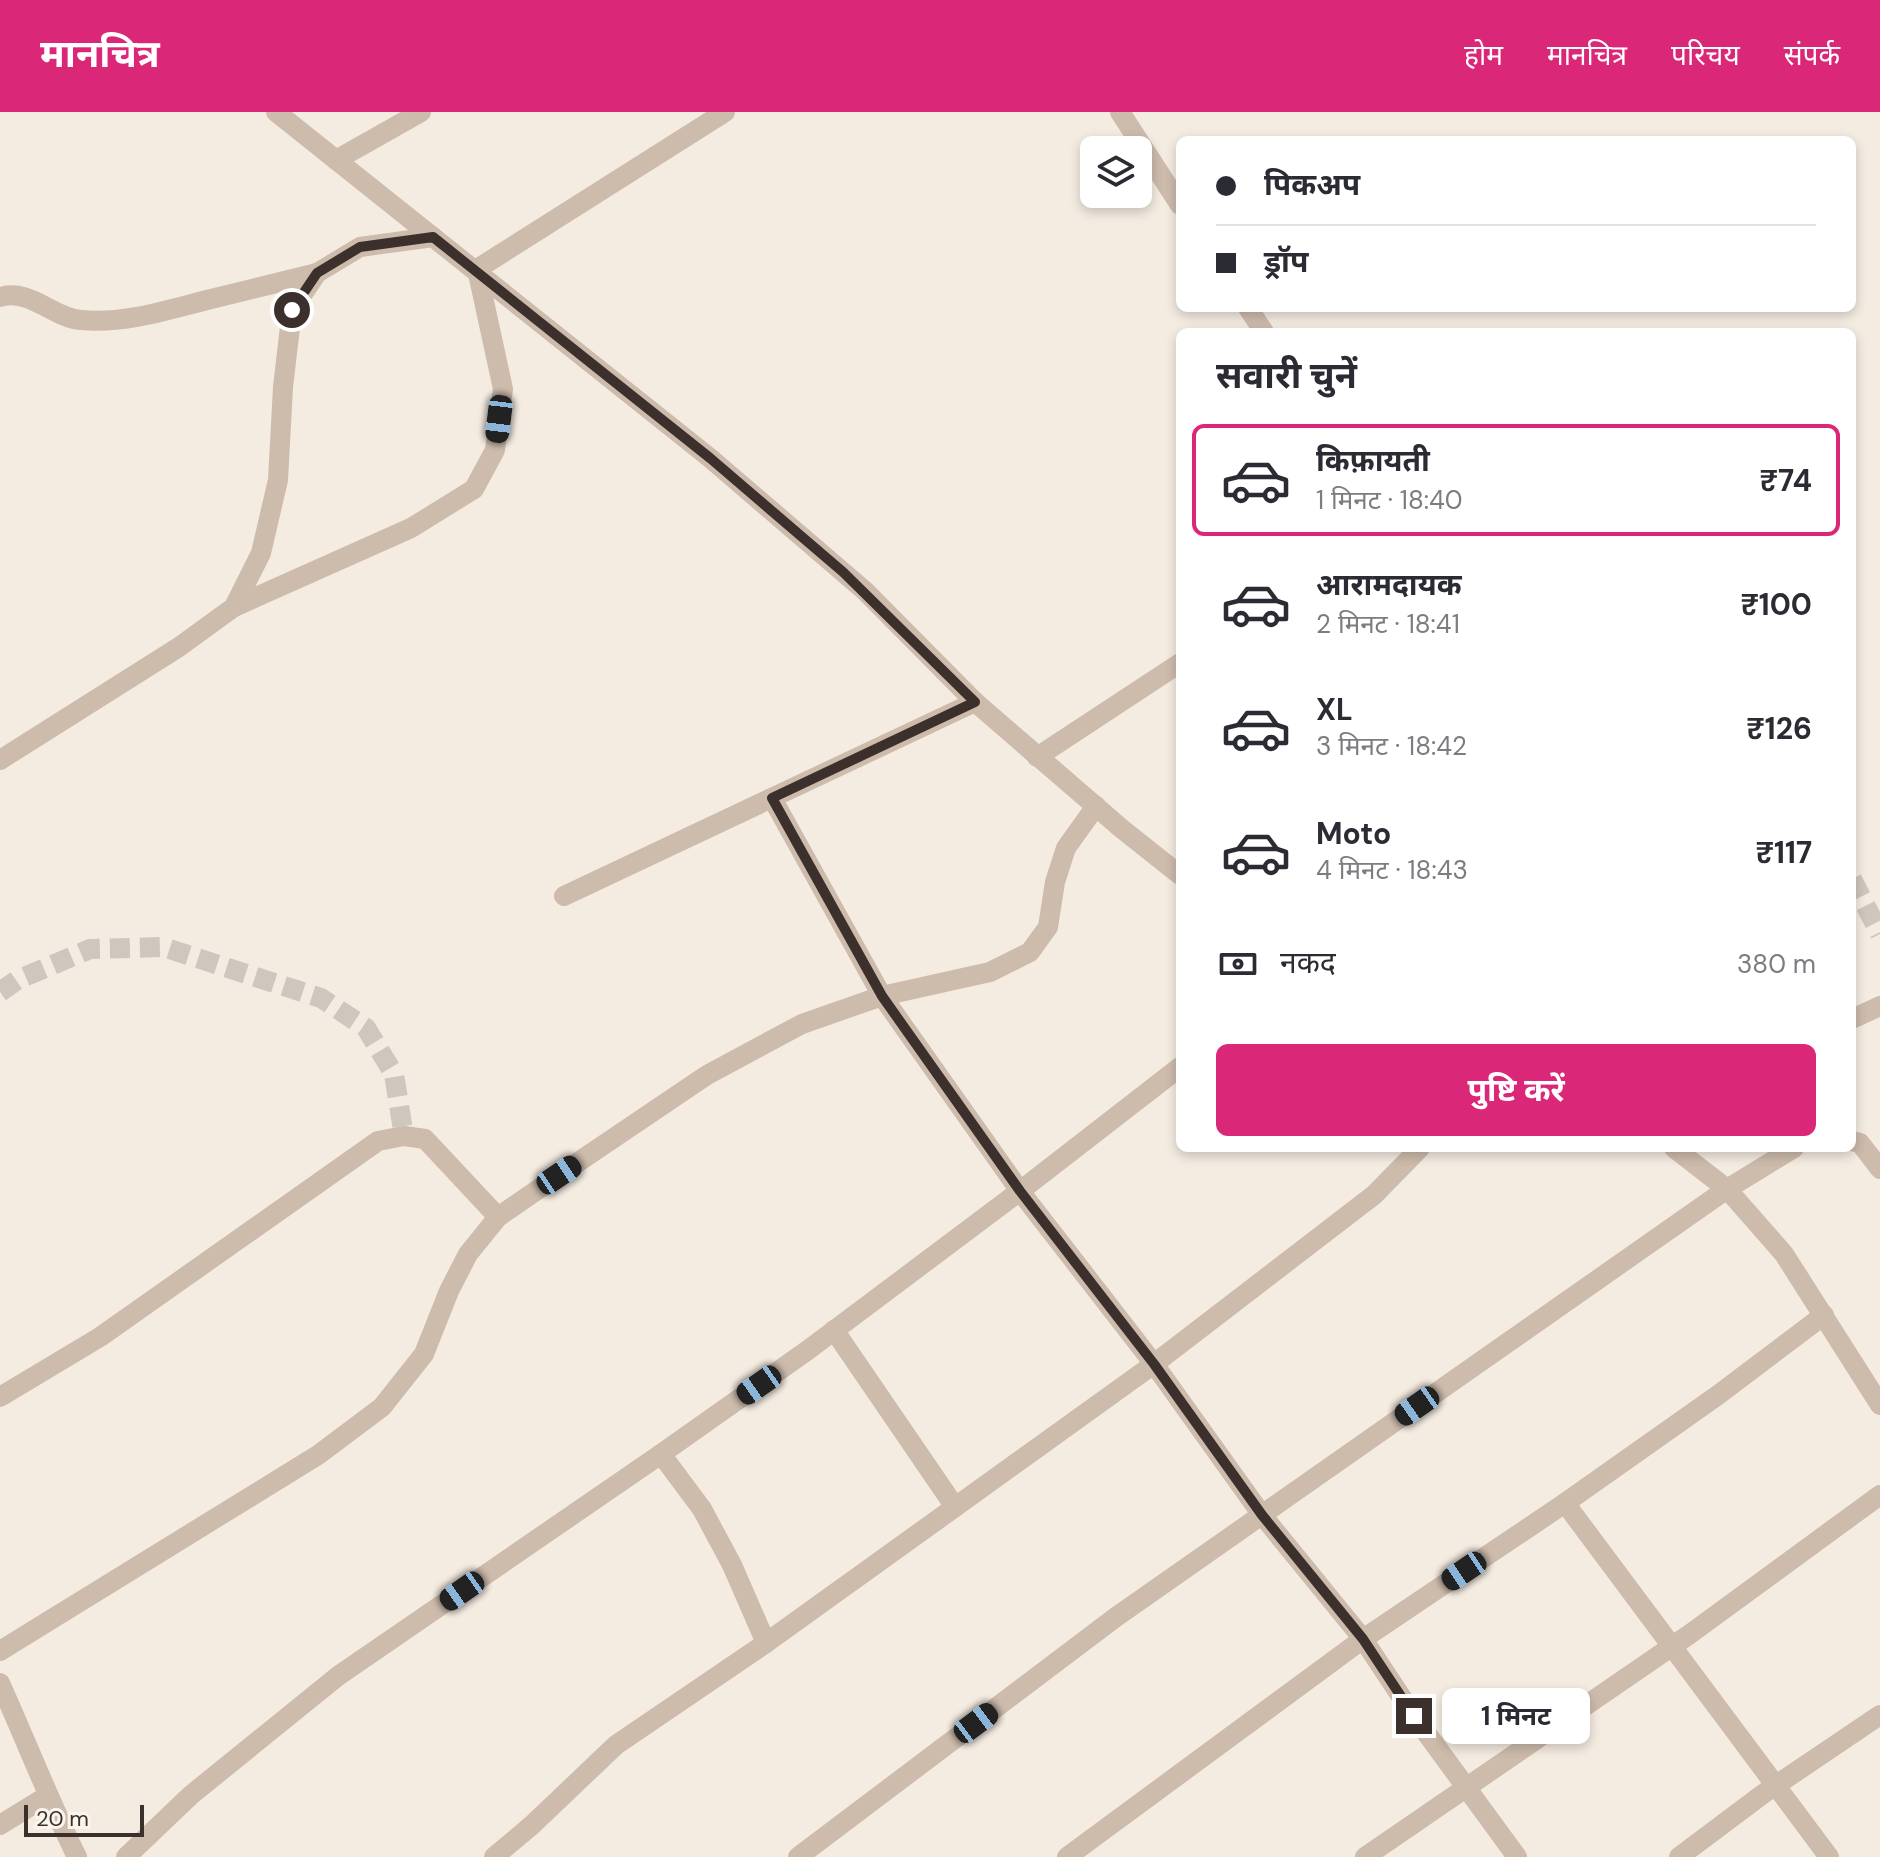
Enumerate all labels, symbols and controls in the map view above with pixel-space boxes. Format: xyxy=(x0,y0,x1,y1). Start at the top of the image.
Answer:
text: मानचित्र xyxy=(40,29,160,79)
text: होम xyxy=(1464,37,1503,74)
text: मानचित्र xyxy=(1547,37,1627,74)
text: परिचय xyxy=(1671,37,1740,74)
text: संपर्क xyxy=(1784,37,1840,74)
map controls xyxy=(1080,136,1152,208)
button: layers xyxy=(1080,136,1152,208)
text: पिकअप xyxy=(1264,165,1360,204)
text: ड्रॉप xyxy=(1264,242,1308,281)
route start xyxy=(274,292,310,328)
text: सवारी चुनें xyxy=(1216,352,1357,399)
car xyxy=(484,394,514,444)
text: किफ़ायती xyxy=(1316,441,1430,480)
icon: car xyxy=(1220,444,1292,516)
text: ₹74 xyxy=(1760,461,1812,500)
text: 1 मिनट · 18:40 xyxy=(1316,483,1463,517)
text: आरामदायक xyxy=(1316,565,1462,604)
icon: car xyxy=(1220,568,1292,640)
text: ₹100 xyxy=(1740,585,1812,624)
text: 2 मिनट · 18:41 xyxy=(1316,607,1460,641)
text: XL xyxy=(1316,690,1353,729)
icon: car xyxy=(1220,692,1292,764)
text: ₹126 xyxy=(1746,709,1812,748)
text: 3 मिनट · 18:42 xyxy=(1316,729,1467,763)
text: Moto xyxy=(1316,814,1391,853)
icon: car xyxy=(1220,816,1292,888)
text: ₹117 xyxy=(1756,833,1812,872)
text: 4 मिनट · 18:43 xyxy=(1316,853,1468,887)
icon: cash xyxy=(1216,942,1260,986)
text: नकद xyxy=(1280,943,1336,982)
text: 380 m xyxy=(1737,947,1816,981)
button: पुष्टि करें xyxy=(1216,1044,1816,1136)
car xyxy=(532,1152,586,1198)
car xyxy=(732,1361,786,1409)
car xyxy=(1390,1382,1444,1430)
car xyxy=(1437,1548,1491,1594)
car xyxy=(435,1567,489,1615)
callout: 1 मिनट xyxy=(1442,1688,1590,1744)
route end xyxy=(1396,1698,1432,1734)
car xyxy=(950,1699,1002,1747)
text: 1 मिनट xyxy=(1481,1699,1551,1733)
scale bar xyxy=(24,1801,144,1837)
text: 20 m xyxy=(36,1804,89,1833)

